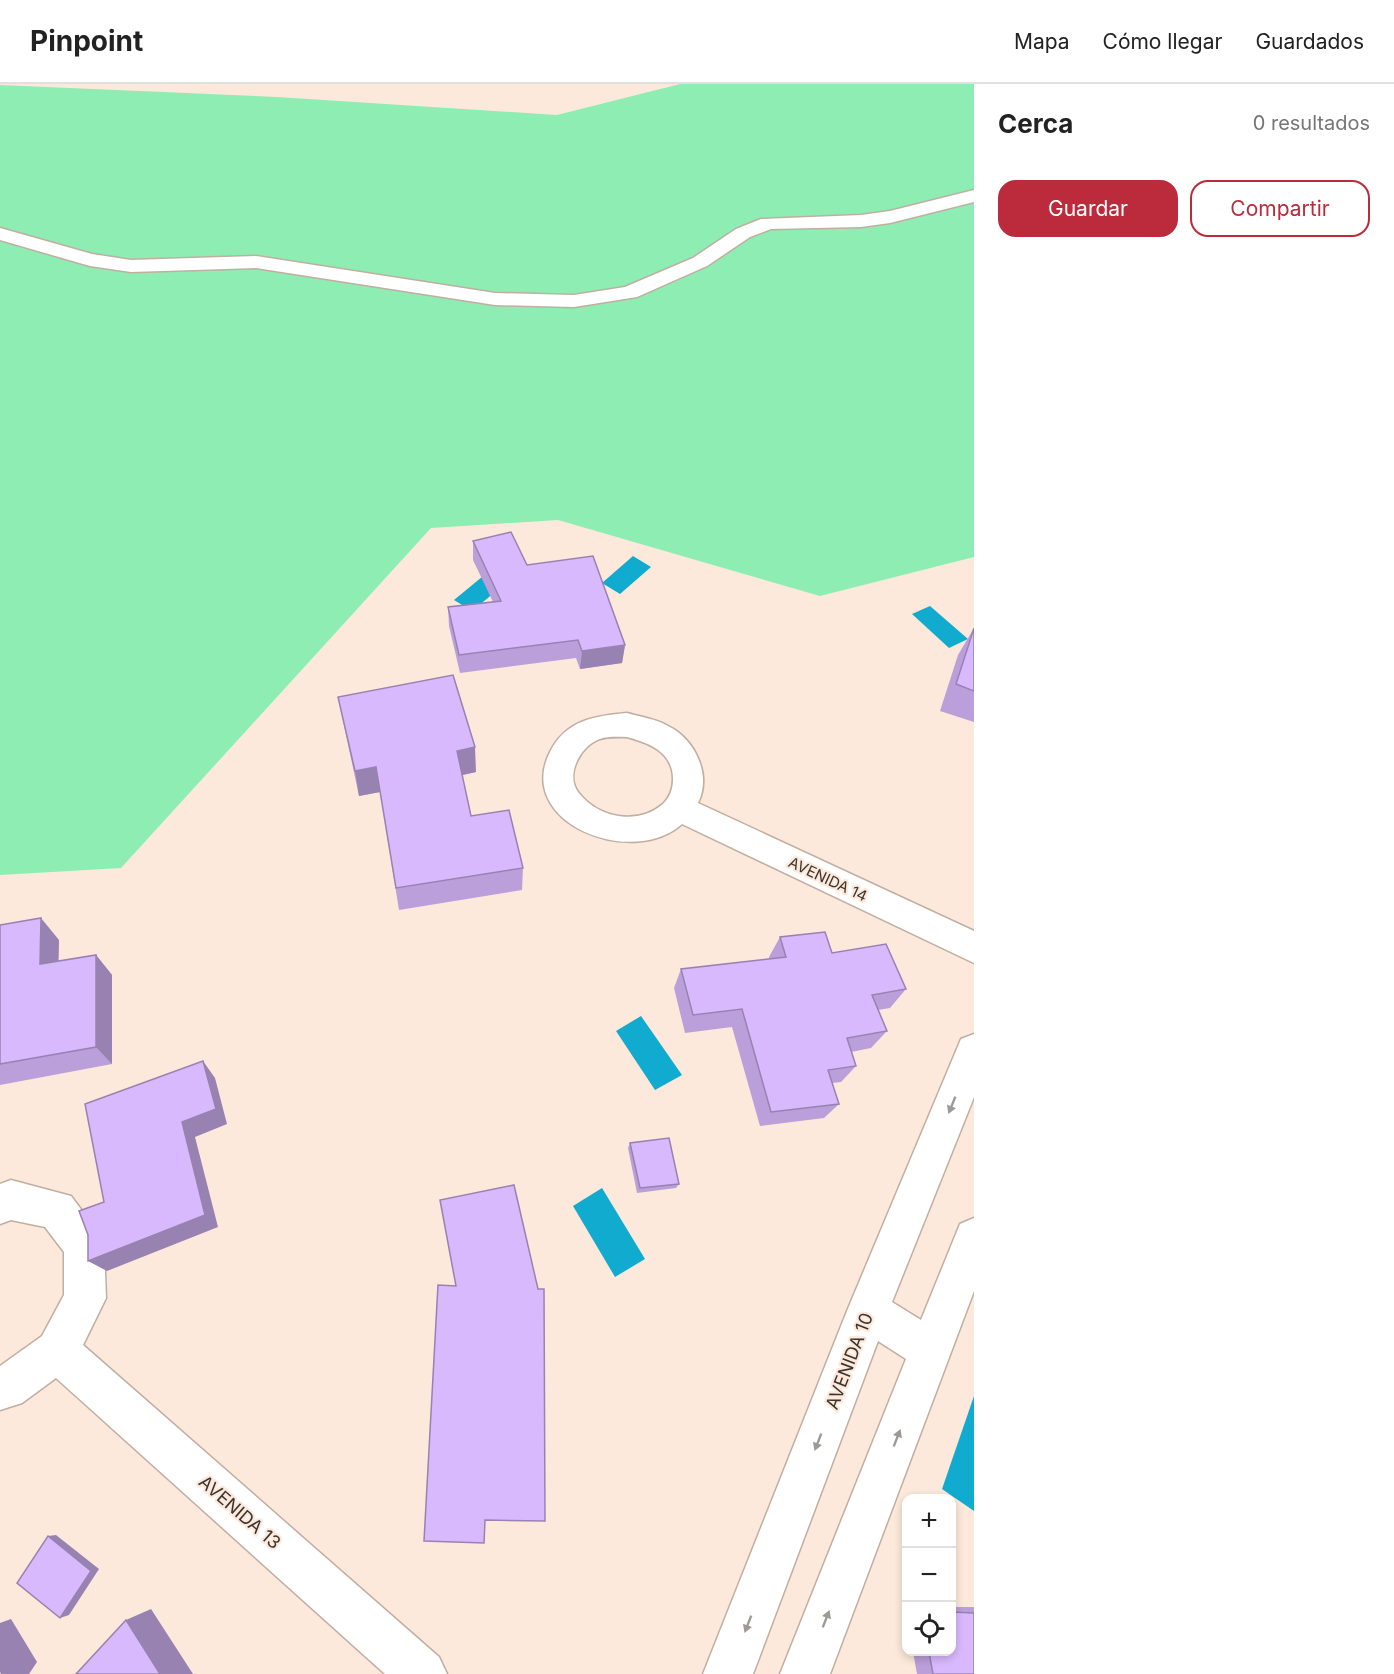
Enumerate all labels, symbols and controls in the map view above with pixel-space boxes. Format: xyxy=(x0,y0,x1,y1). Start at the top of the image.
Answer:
text: Pinpoint xyxy=(30,24,143,58)
text: Mapa xyxy=(1014,29,1070,54)
text: Cómo llegar xyxy=(1103,29,1222,54)
text: Guardados xyxy=(1255,29,1364,54)
text: Cerca xyxy=(998,108,1073,139)
text: 0 resultados xyxy=(1253,111,1370,135)
button: Guardar xyxy=(998,180,1178,237)
button: Compartir xyxy=(1190,180,1370,237)
street label: AVENIDA 14 xyxy=(786,852,870,906)
one-way arrow xyxy=(947,1096,956,1114)
street label: AVENIDA 10 xyxy=(821,1310,877,1412)
one-way arrow xyxy=(892,1428,902,1446)
one-way arrow xyxy=(812,1434,822,1452)
street label: AVENIDA 13 xyxy=(195,1471,285,1553)
map controls xyxy=(902,1494,956,1656)
button: + xyxy=(902,1494,956,1548)
button: − xyxy=(902,1548,956,1602)
button: locate xyxy=(902,1602,956,1656)
one-way arrow xyxy=(821,1610,831,1628)
one-way arrow xyxy=(742,1616,752,1634)

